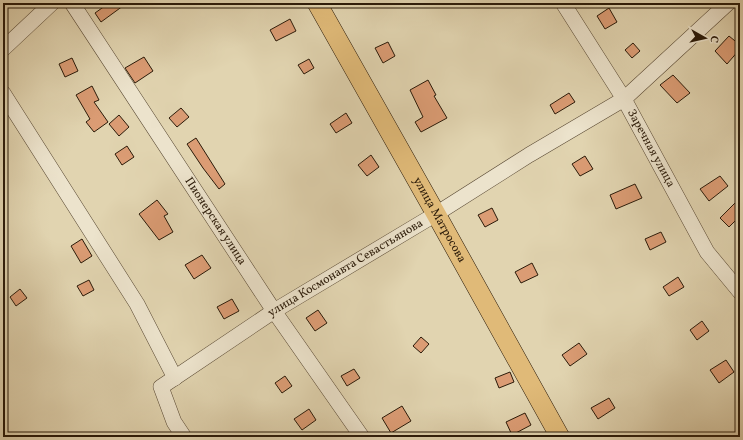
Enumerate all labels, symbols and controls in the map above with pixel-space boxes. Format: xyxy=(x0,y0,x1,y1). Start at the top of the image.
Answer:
north arrow xyxy=(685,18,725,58)
text: С xyxy=(705,35,721,44)
street label: Заречная улица xyxy=(623,107,679,190)
street label: Пионерская улица xyxy=(180,174,250,268)
street label: улица Матросова xyxy=(409,174,470,266)
street label: улица Космонавта Севастьянова xyxy=(265,215,426,321)

